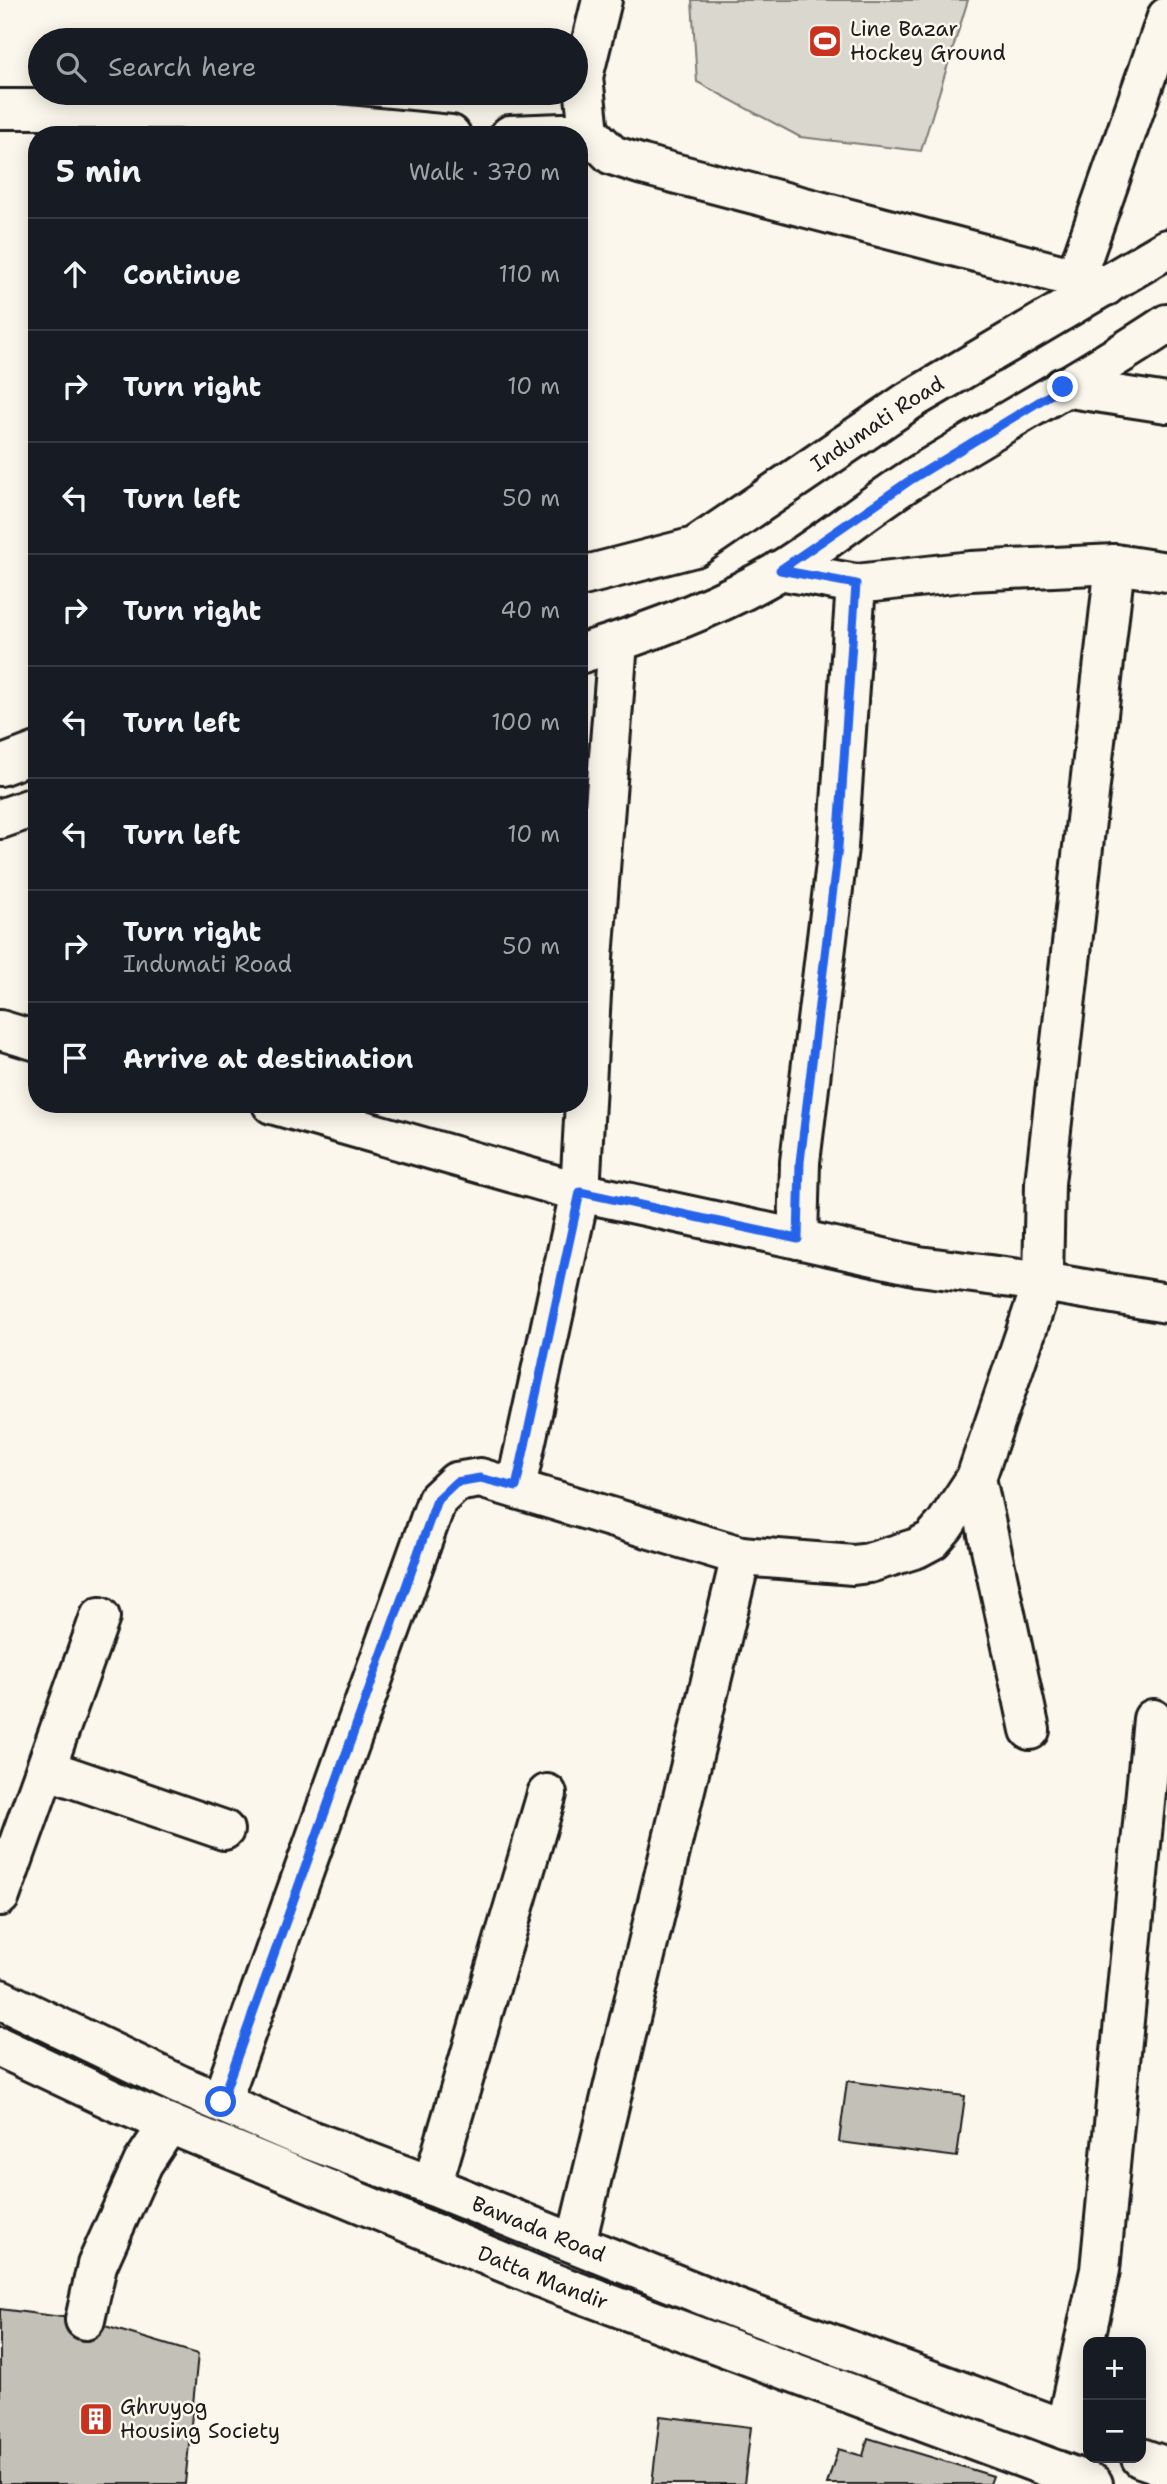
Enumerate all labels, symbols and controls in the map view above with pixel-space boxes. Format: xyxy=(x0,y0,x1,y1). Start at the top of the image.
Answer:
place label: Line Bazar Hockey Ground xyxy=(850,15,1006,67)
sports icon: Line Bazar Hockey Ground xyxy=(806,22,844,60)
search box xyxy=(28,28,588,105)
icon: search xyxy=(52,48,90,86)
text: Search here xyxy=(108,49,257,84)
text: 5 min xyxy=(56,151,141,192)
text: Walk · 370 m xyxy=(409,157,560,187)
icon: ahead xyxy=(56,255,94,293)
text: Continue xyxy=(123,257,241,292)
text: 110 m xyxy=(498,259,560,289)
icon: right xyxy=(56,367,94,405)
text: Turn right xyxy=(123,369,261,404)
street label: Indumati Road xyxy=(805,369,949,478)
text: 10 m xyxy=(507,371,560,401)
route end xyxy=(1047,371,1078,402)
icon: left xyxy=(56,479,94,517)
text: Turn left xyxy=(123,481,240,516)
text: 50 m xyxy=(502,483,560,513)
icon: right xyxy=(56,591,94,629)
text: Turn right xyxy=(123,593,261,628)
text: 40 m xyxy=(500,595,560,625)
icon: left xyxy=(56,703,94,741)
text: Turn left xyxy=(123,705,240,740)
text: 100 m xyxy=(491,707,560,737)
icon: left xyxy=(56,815,94,853)
text: Turn left xyxy=(123,817,240,852)
text: 10 m xyxy=(507,819,560,849)
text: Turn right xyxy=(123,914,261,949)
icon: right xyxy=(56,927,94,965)
text: 50 m xyxy=(502,931,560,961)
text: Indumati Road xyxy=(123,949,292,979)
icon: arrive xyxy=(56,1039,94,1077)
text: Arrive at destination xyxy=(123,1041,413,1076)
route start xyxy=(205,2086,236,2117)
street label: Bawada Road xyxy=(468,2189,610,2269)
street label: Datta Mandir xyxy=(473,2239,612,2316)
map controls xyxy=(1083,2337,1146,2463)
button: + xyxy=(1083,2337,1146,2400)
place label: Ghruyog Housing Society xyxy=(120,2393,280,2445)
building icon: Ghruyog Housing Society xyxy=(77,2400,115,2438)
button: − xyxy=(1083,2400,1146,2463)

